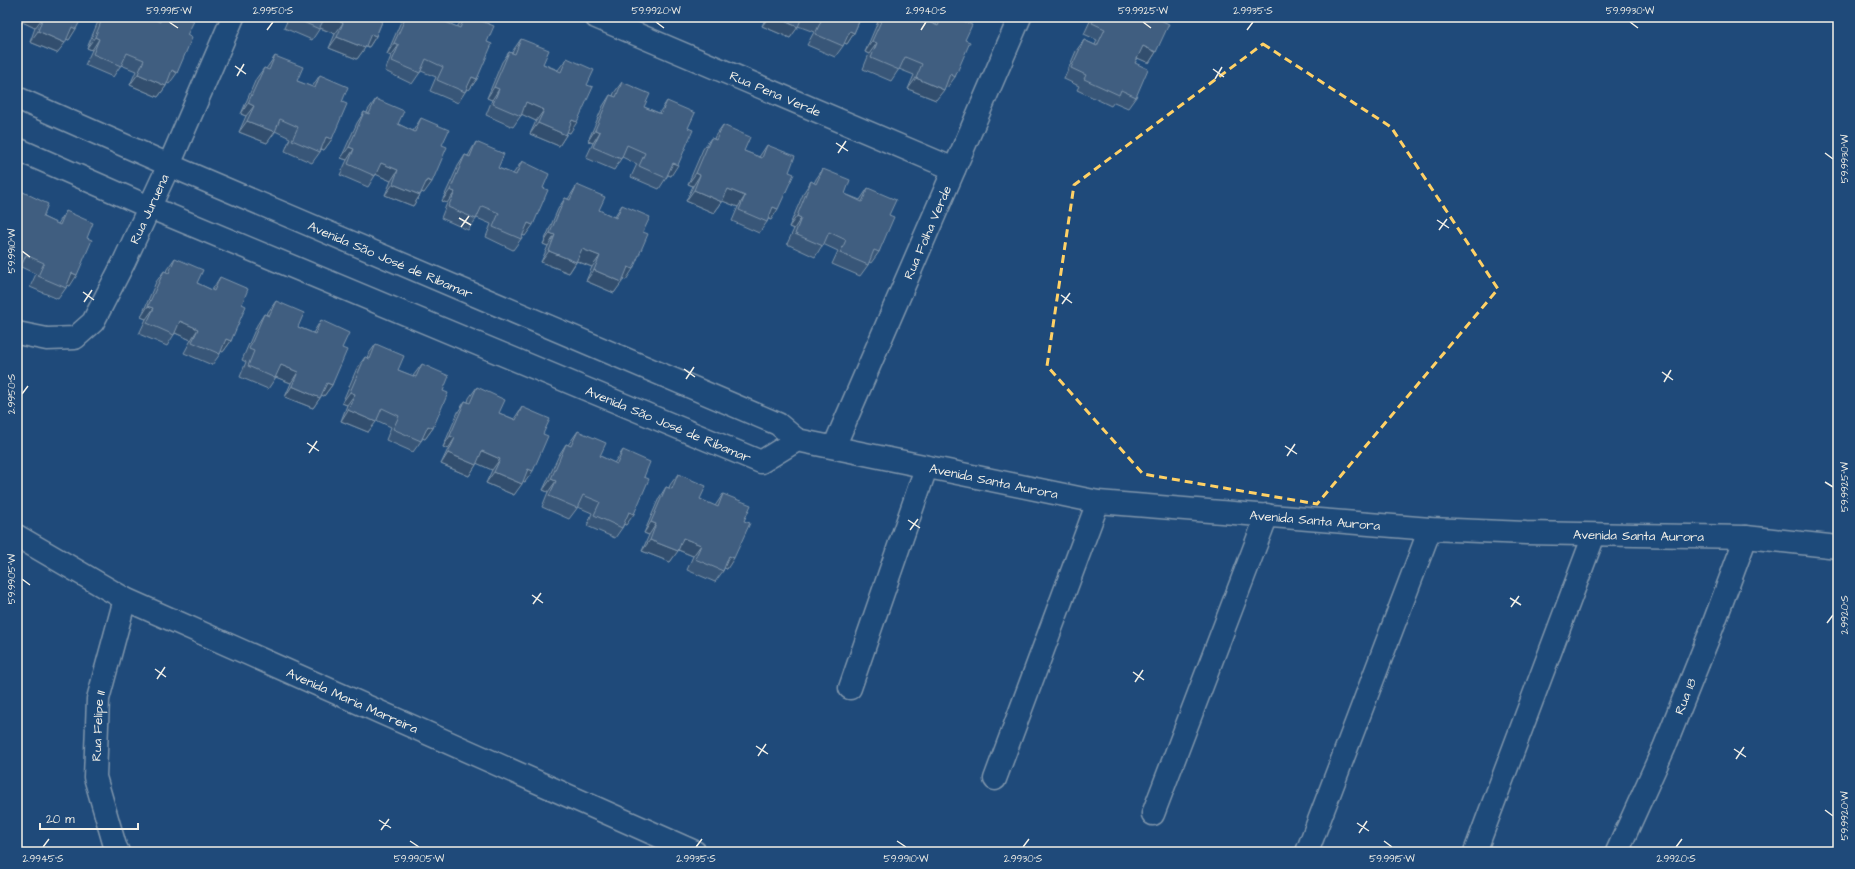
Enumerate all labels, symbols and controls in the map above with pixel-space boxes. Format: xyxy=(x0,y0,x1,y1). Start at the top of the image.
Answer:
text: 59.9915°W xyxy=(146,4,192,18)
text: 2.9950°S xyxy=(253,4,294,18)
text: 59.9920°W xyxy=(631,4,681,18)
text: 2.9940°S xyxy=(906,4,947,18)
text: 59.9925°W xyxy=(1118,4,1169,18)
text: 2.9935°S xyxy=(1233,4,1273,18)
text: 59.9930°W xyxy=(1606,4,1655,18)
street label: Rua Pena Verde xyxy=(727,67,824,121)
text: 59.9930°W xyxy=(1838,134,1852,183)
street label: Rua Juruena xyxy=(126,171,174,247)
street label: Rua Folha Verde xyxy=(900,183,956,282)
street label: Avenida São José de Ribamar xyxy=(305,217,476,303)
text: 59.9910°W xyxy=(5,228,19,273)
text: 2.9950°S xyxy=(5,373,19,414)
street label: Avenida São José de Ribamar xyxy=(583,382,754,467)
street label: Avenida Santa Aurora xyxy=(928,460,1060,504)
text: 59.9925°W xyxy=(1838,461,1852,512)
street label: Avenida Santa Aurora xyxy=(1249,506,1381,535)
street label: Avenida Santa Aurora xyxy=(1573,526,1704,546)
text: 59.9905°W xyxy=(5,553,19,604)
text: 2.9920°S xyxy=(1838,595,1852,635)
street label: Avenida Maria Marreira xyxy=(284,664,421,738)
street label: Rua 18 xyxy=(1670,675,1701,717)
street label: Rua Felipe II xyxy=(88,688,110,762)
text: 59.9920°W xyxy=(1838,791,1852,841)
scale bar xyxy=(40,805,138,831)
text: 20 m xyxy=(46,811,75,828)
text: 2.9945°S xyxy=(22,852,64,866)
text: 59.9905°W xyxy=(394,852,445,866)
text: 2.9935°S xyxy=(676,852,716,866)
text: 59.9910°W xyxy=(884,852,929,866)
text: 2.9930°S xyxy=(1004,852,1043,866)
text: 59.9915°W xyxy=(1369,852,1415,866)
text: 2.9920°S xyxy=(1656,852,1696,866)

